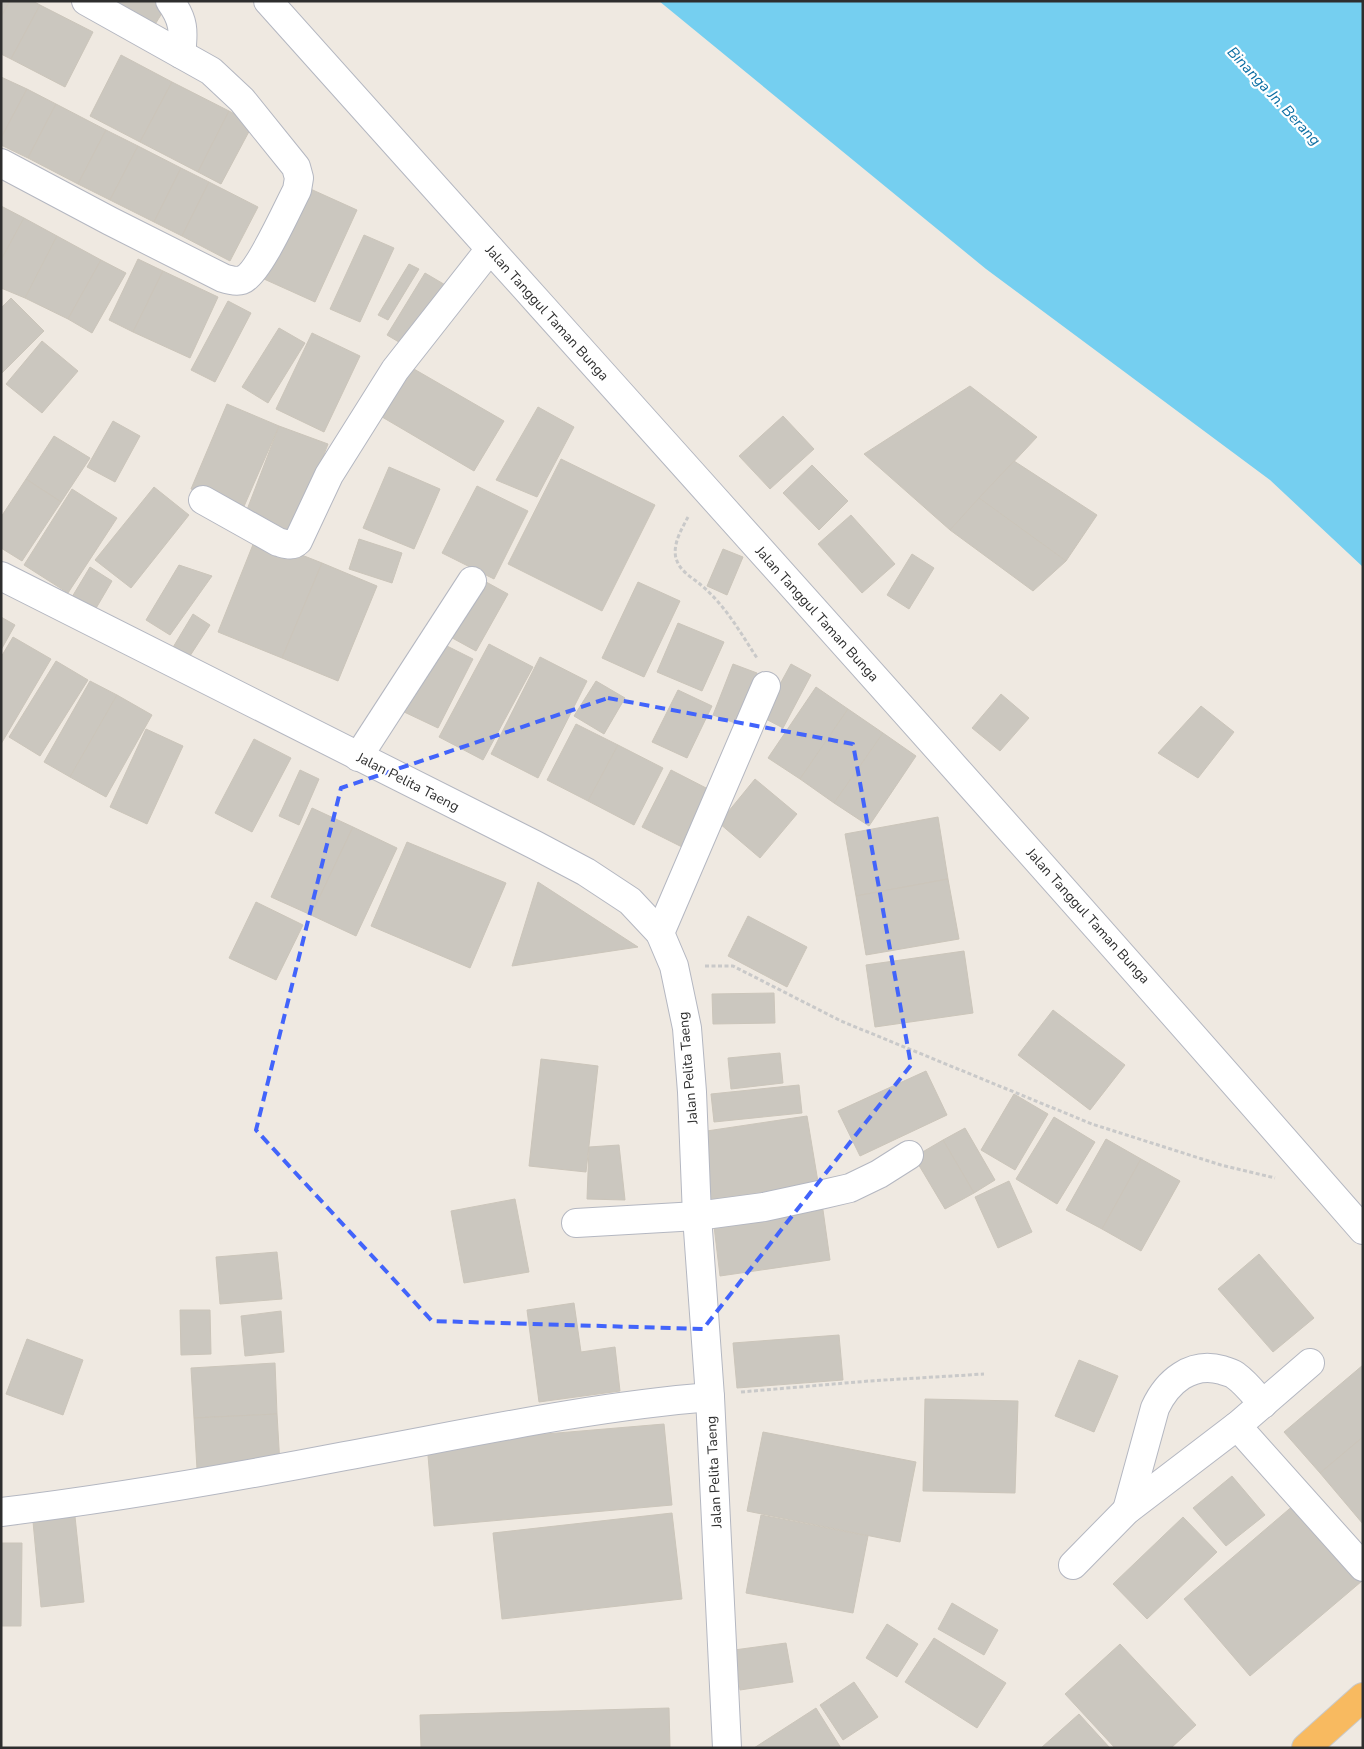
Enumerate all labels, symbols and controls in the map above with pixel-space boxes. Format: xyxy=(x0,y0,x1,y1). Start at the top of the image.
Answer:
water label: Binanga Jn. Berang xyxy=(1223,42,1325,150)
street label: Jalan Tanggul Taman Bunga xyxy=(480,240,613,385)
street label: Jalan Tanggul Taman Bunga xyxy=(750,541,883,686)
street label: Jalan Pelita Taeng xyxy=(353,747,463,816)
street label: Jalan Tanggul Taman Bunga xyxy=(1021,843,1154,988)
street label: Jalan Pelita Taeng xyxy=(674,1011,702,1126)
street label: Jalan Pelita Taeng xyxy=(702,1415,726,1530)

